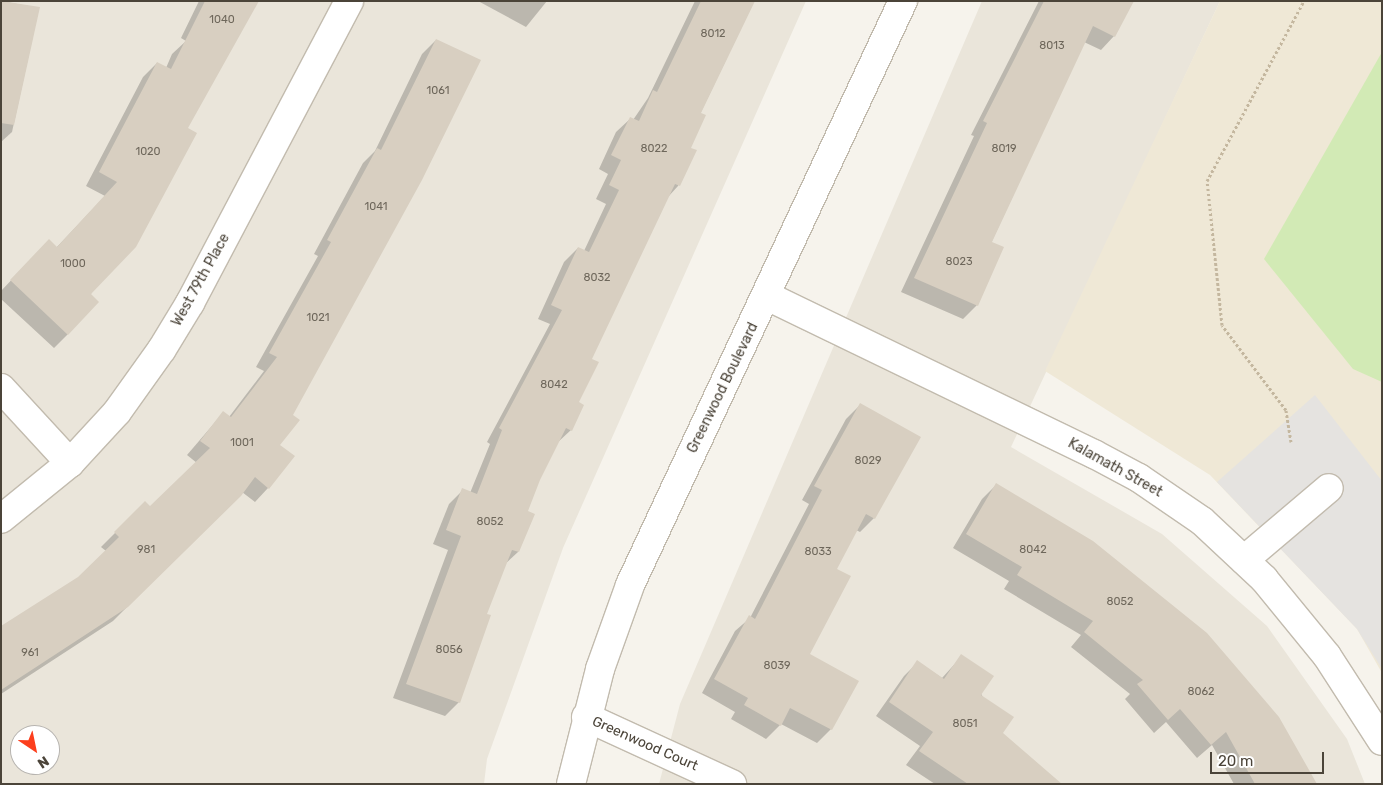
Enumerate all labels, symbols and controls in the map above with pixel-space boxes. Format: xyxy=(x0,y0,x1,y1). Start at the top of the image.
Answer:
house number: 1040 xyxy=(209,13,235,27)
house number: 8012 xyxy=(700,27,726,41)
house number: 8013 xyxy=(1039,39,1065,53)
house number: 1061 xyxy=(427,84,449,98)
house number: 8022 xyxy=(641,142,667,156)
house number: 8019 xyxy=(991,142,1017,156)
house number: 1020 xyxy=(135,145,161,159)
house number: 1041 xyxy=(364,200,388,214)
street label: West 79th Place xyxy=(169,231,233,329)
house number: 8023 xyxy=(945,255,973,269)
house number: 1000 xyxy=(60,257,86,271)
house number: 8032 xyxy=(583,271,611,285)
house number: 1021 xyxy=(307,311,329,325)
street label: Greenwood Boulevard xyxy=(684,320,762,456)
house number: 8042 xyxy=(540,378,568,392)
street label: Kalamath Street xyxy=(1065,435,1165,501)
house number: 1001 xyxy=(230,436,254,450)
house number: 8029 xyxy=(855,454,881,468)
house number: 8052 xyxy=(477,515,503,529)
house number: 981 xyxy=(137,543,155,557)
house number: 8042 xyxy=(1019,543,1047,557)
house number: 8033 xyxy=(804,545,832,559)
house number: 8052 xyxy=(1107,595,1133,609)
house number: 8056 xyxy=(435,643,463,657)
house number: 961 xyxy=(21,646,39,660)
house number: 8039 xyxy=(763,659,791,673)
house number: 8062 xyxy=(1187,685,1215,699)
street label: Greenwood Court xyxy=(589,713,701,775)
house number: 8051 xyxy=(952,717,978,731)
north arrow xyxy=(10,725,60,775)
scale bar xyxy=(1213,742,1327,774)
text: N xyxy=(34,752,52,772)
text: 20 m xyxy=(1218,752,1253,770)

